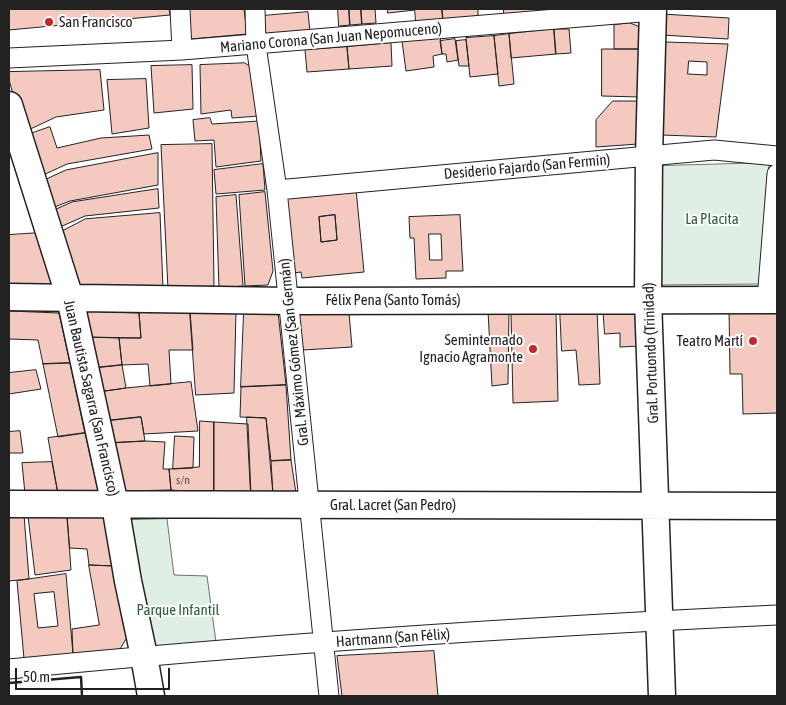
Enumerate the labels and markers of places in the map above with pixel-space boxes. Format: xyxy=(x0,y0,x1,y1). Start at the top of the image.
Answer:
place label: San Francisco xyxy=(59,13,133,31)
marker: San Francisco xyxy=(43,16,55,28)
place label: Seminternado Ignacio Agramonte xyxy=(419,331,523,366)
place label: Teatro Martí xyxy=(677,332,743,350)
marker: Teatro Martí xyxy=(747,335,759,347)
marker: Seminternado Ignacio Agramonte xyxy=(527,343,539,355)

